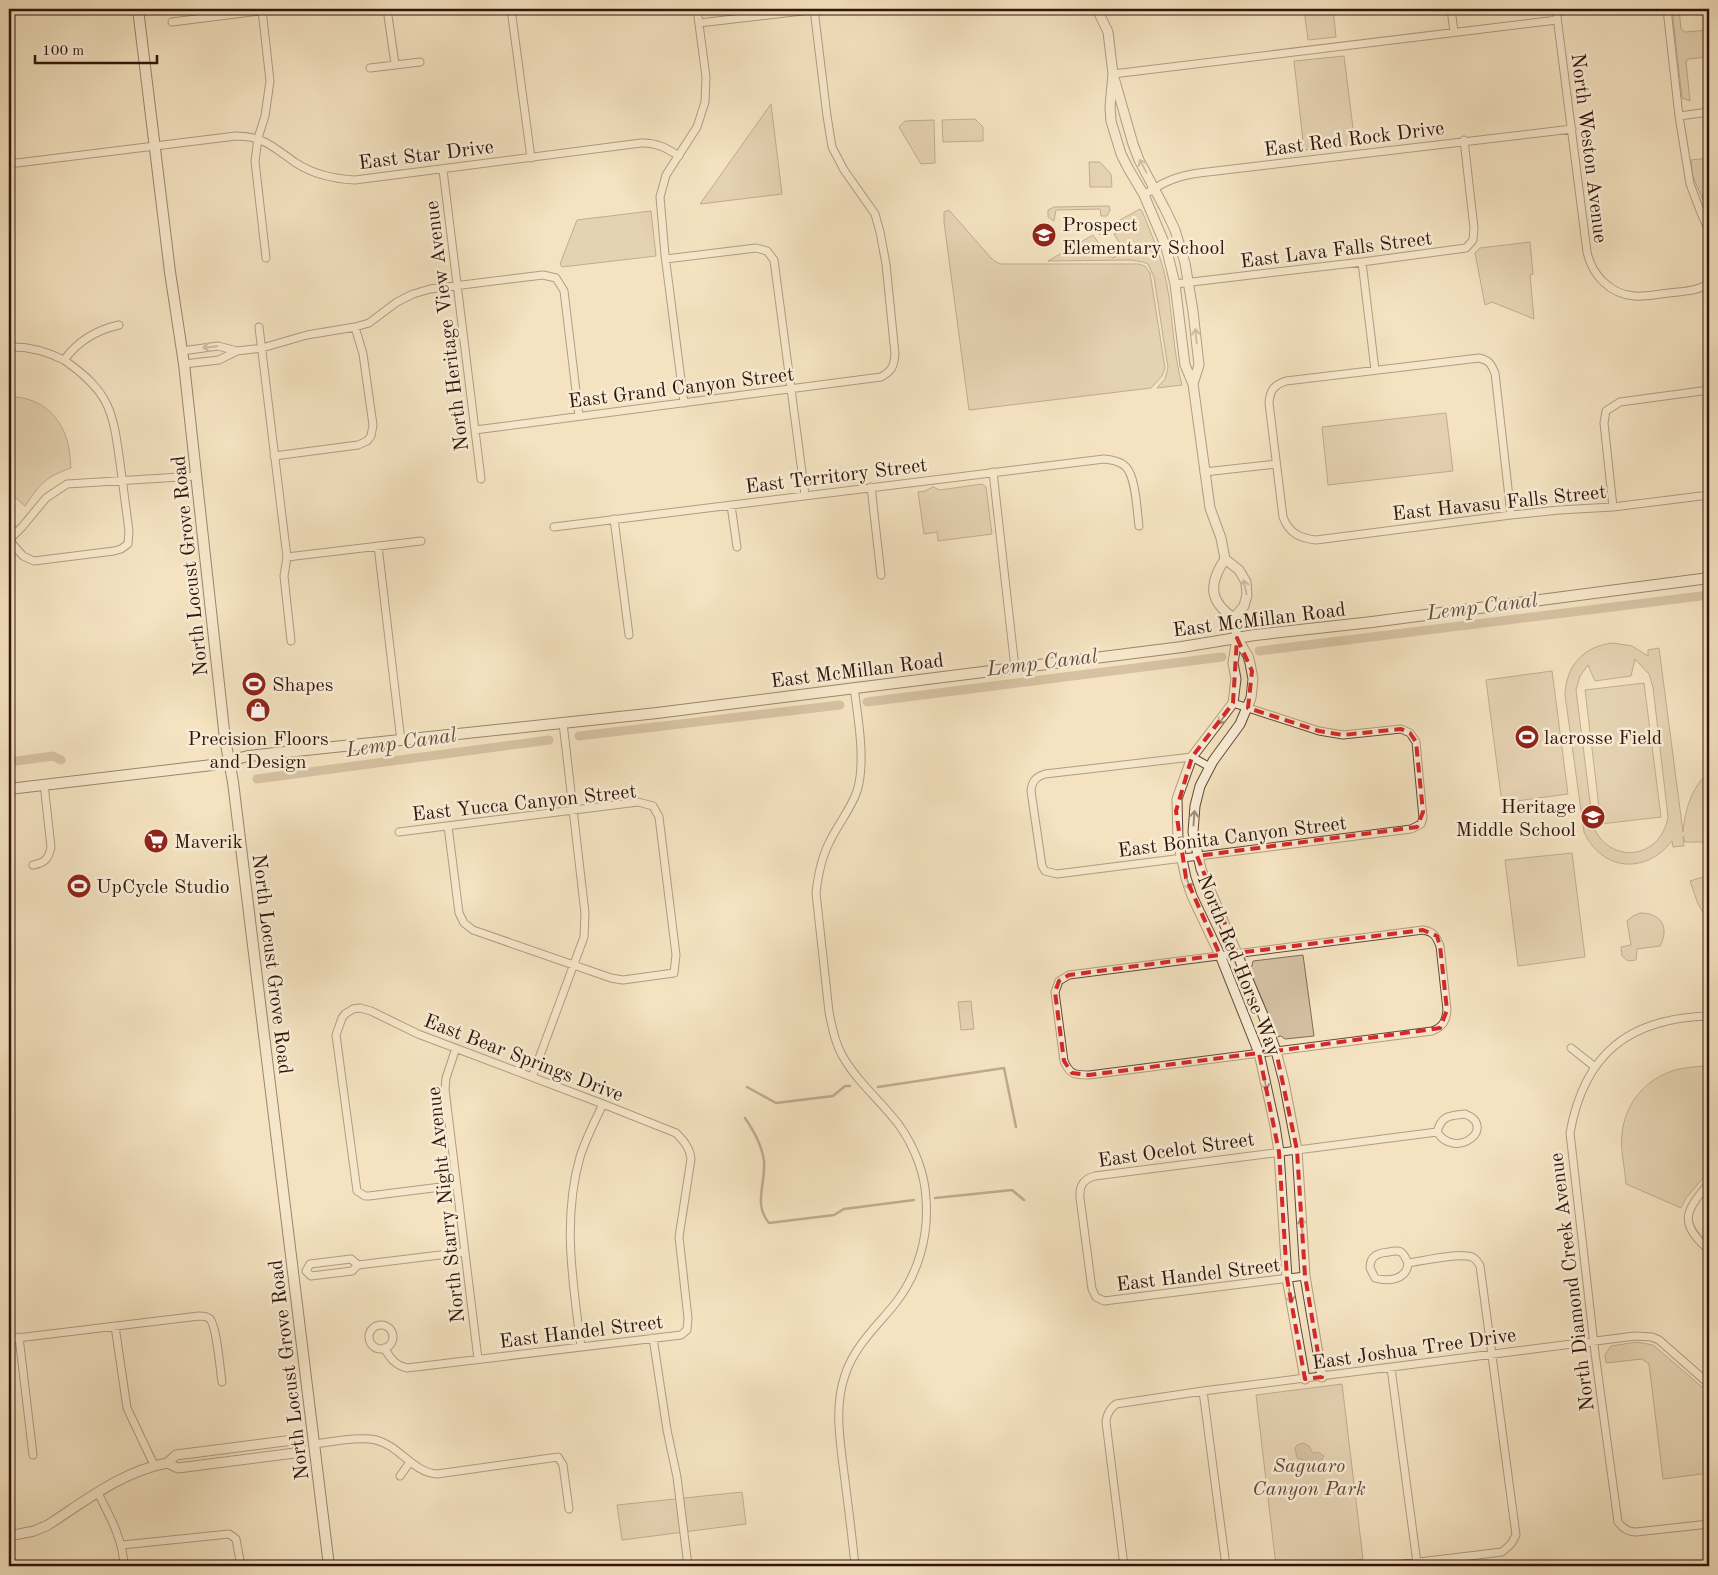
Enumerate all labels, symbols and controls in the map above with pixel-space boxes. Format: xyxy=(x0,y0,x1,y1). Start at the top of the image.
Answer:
scale bar xyxy=(35,32,158,64)
text: 100 m xyxy=(42,44,84,59)
street label: North Weston Avenue xyxy=(1566,52,1610,244)
street label: East Red Rock Drive xyxy=(1263,119,1446,161)
street label: East Star Drive xyxy=(357,138,495,174)
one-way arrow xyxy=(1138,159,1147,174)
street label: North Heritage View Avenue xyxy=(423,200,473,452)
place label: Prospect Elementary School xyxy=(1062,216,1225,259)
school or university icon: Prospect Elementary School xyxy=(1031,222,1057,248)
street label: East Lava Falls Street xyxy=(1239,229,1433,273)
one-way arrow xyxy=(1191,328,1201,344)
one-way arrow xyxy=(202,342,218,352)
street label: East Grand Canyon Street xyxy=(567,365,795,413)
street label: North Locust Grove Road xyxy=(169,455,213,677)
street label: East Territory Street xyxy=(744,456,928,498)
street label: East Havasu Falls Street xyxy=(1391,483,1607,525)
one-way arrow xyxy=(1240,579,1250,595)
water label: Lemp Canal xyxy=(1424,590,1539,625)
street label: East McMillan Road xyxy=(1172,600,1347,642)
water label: Lemp Canal xyxy=(984,646,1099,681)
street label: East McMillan Road xyxy=(770,651,945,693)
sports icon: Shapes xyxy=(241,671,267,697)
place label: Shapes xyxy=(272,676,333,696)
shop icon: Precision Floors and Design xyxy=(245,697,271,723)
one-way arrow xyxy=(1217,711,1228,724)
sports icon: lacrosse Field xyxy=(1514,724,1540,750)
water label: Lemp Canal xyxy=(343,725,458,762)
place label: lacrosse Field xyxy=(1544,729,1662,749)
place label: Precision Floors and Design xyxy=(187,730,329,773)
street label: East Yucca Canyon Street xyxy=(411,782,637,826)
place label: Heritage Middle School xyxy=(1456,798,1576,841)
school or university icon: Heritage Middle School xyxy=(1580,804,1606,830)
one-way arrow xyxy=(1189,810,1199,826)
street label: East Bonita Canyon Street xyxy=(1117,814,1348,862)
supermarket icon: Maverik xyxy=(143,828,169,854)
place label: Maverik xyxy=(174,833,243,853)
street label: North Locust Grove Road xyxy=(248,853,294,1075)
street label: North Red Horse Way xyxy=(1193,872,1284,1060)
sports icon: UpCycle Studio xyxy=(66,873,92,899)
one-way arrow xyxy=(1184,875,1193,891)
place label: UpCycle Studio xyxy=(96,878,230,898)
street label: East Bear Springs Drive xyxy=(421,1012,626,1106)
one-way arrow xyxy=(1261,1075,1270,1091)
street label: North Starry Night Avenue xyxy=(425,1086,469,1324)
street label: East Ocelot Street xyxy=(1097,1130,1256,1172)
street label: North Diamond Creek Avenue xyxy=(1547,1151,1599,1412)
one-way arrow xyxy=(1298,1217,1307,1233)
street label: East Handel Street xyxy=(1115,1256,1281,1296)
street label: North Locust Grove Road xyxy=(267,1259,313,1481)
one-way arrow xyxy=(1286,1288,1296,1304)
street label: East Handel Street xyxy=(498,1313,664,1353)
street label: East Joshua Tree Drive xyxy=(1311,1326,1518,1374)
park label: Saguaro Canyon Park xyxy=(1252,1457,1366,1500)

